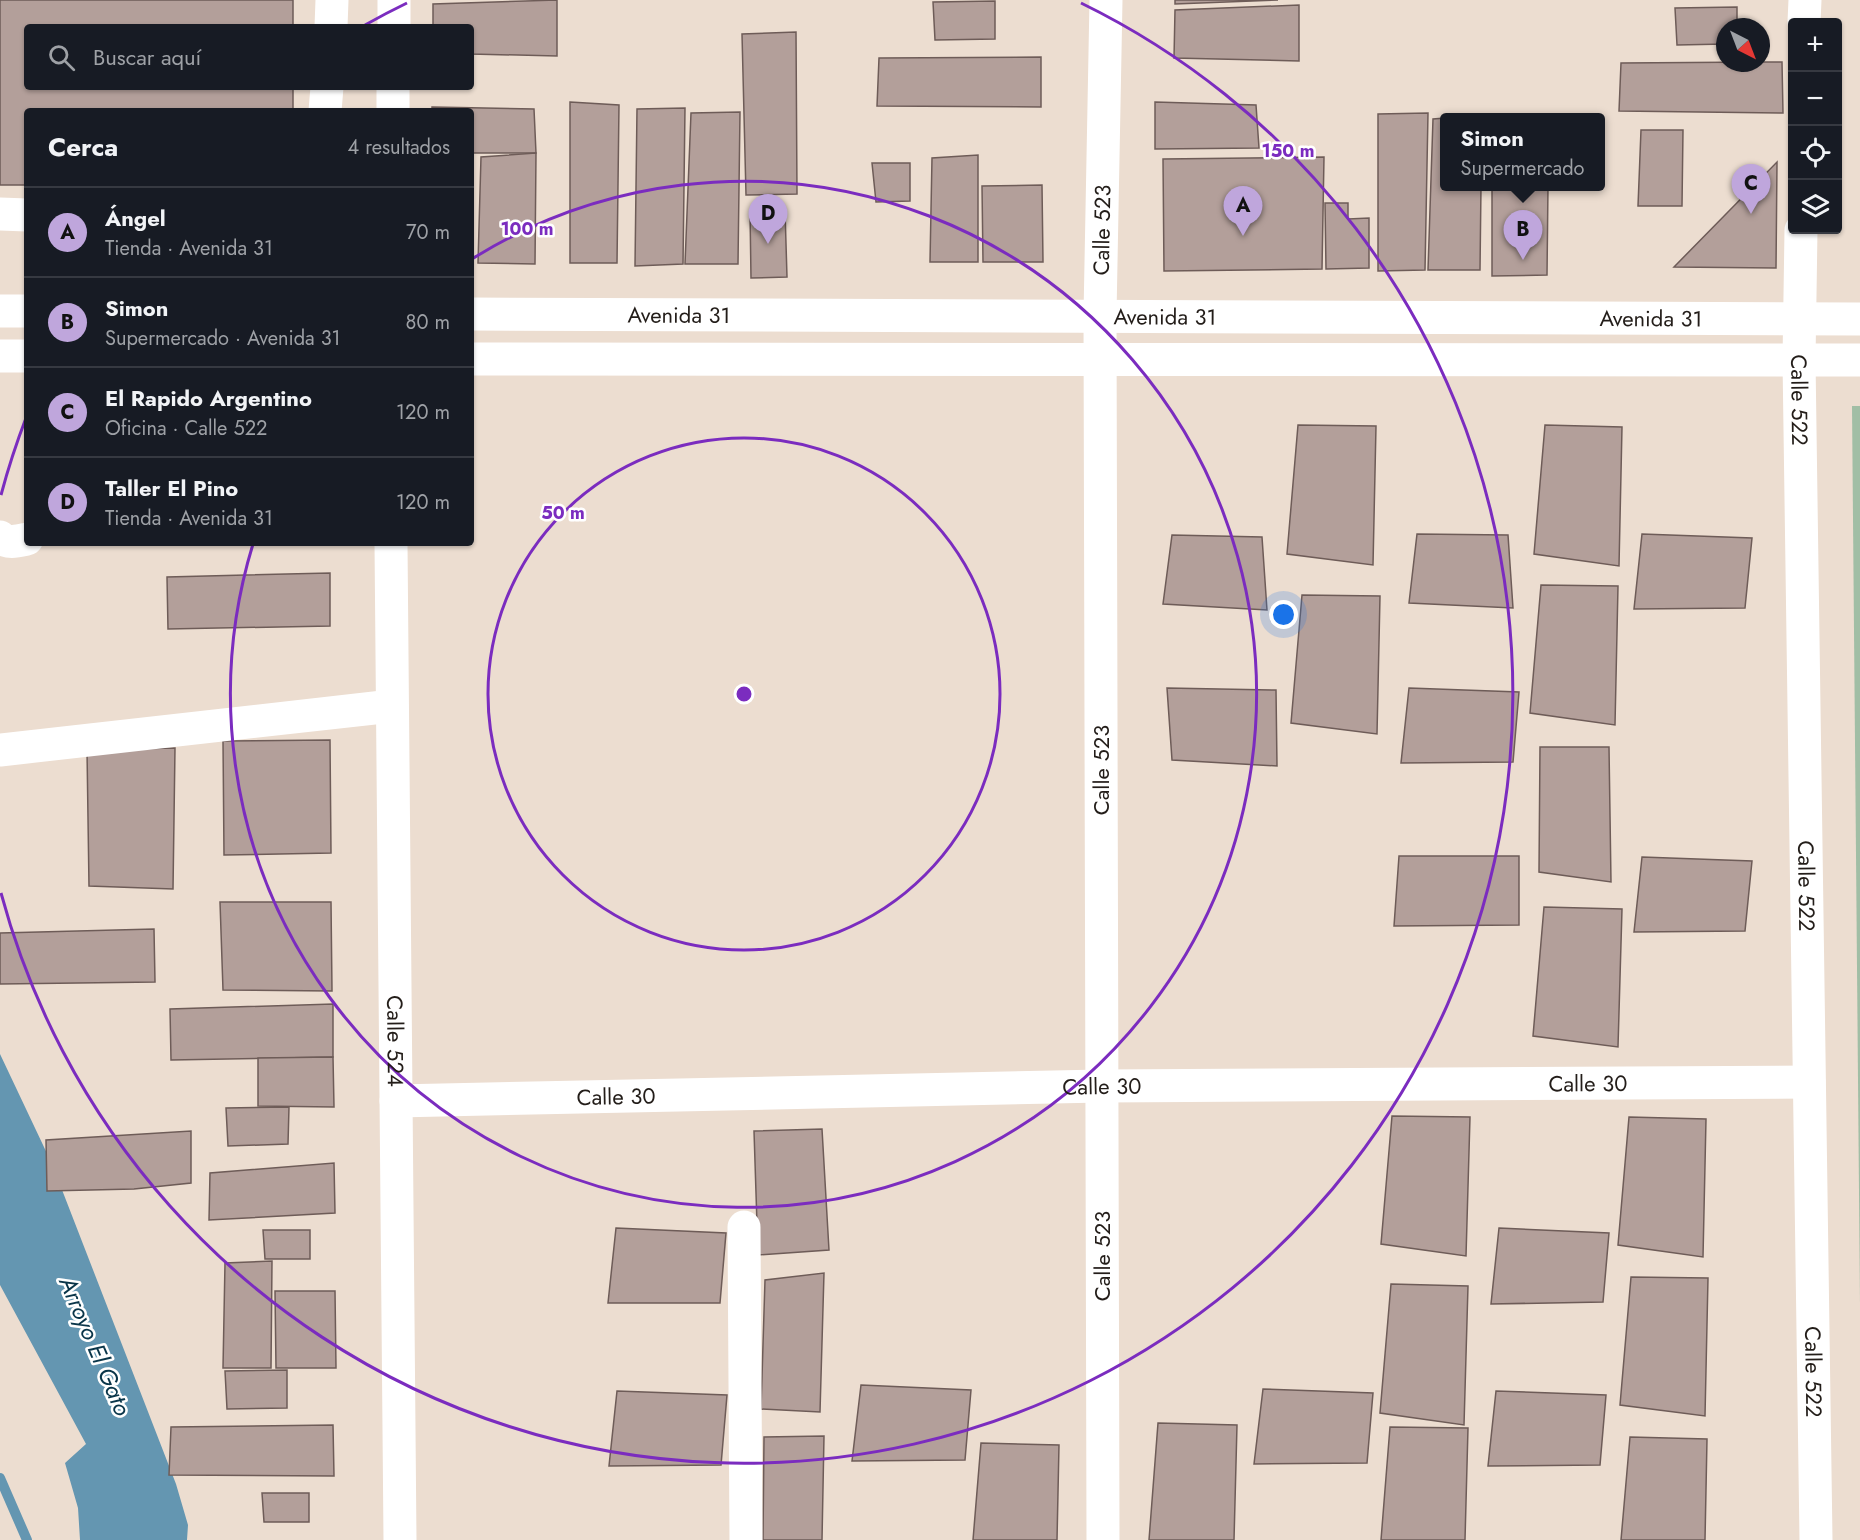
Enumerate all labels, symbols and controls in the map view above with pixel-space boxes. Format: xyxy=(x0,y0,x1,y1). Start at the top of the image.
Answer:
north arrow xyxy=(1716,18,1770,72)
map controls xyxy=(1788,18,1842,234)
button: + xyxy=(1788,18,1842,72)
search box xyxy=(24,24,474,90)
icon: search xyxy=(45,41,78,74)
text: Buscar aquí xyxy=(93,41,201,73)
button: − xyxy=(1788,72,1842,126)
popup xyxy=(1440,113,1605,191)
text: Simon xyxy=(1461,122,1524,154)
button: locate xyxy=(1788,126,1842,180)
text: Cerca xyxy=(48,128,118,166)
text: 4 resultados xyxy=(348,133,450,162)
text: 150 m xyxy=(1262,138,1314,164)
text: Supermercado xyxy=(1461,154,1584,183)
pin: C xyxy=(1732,164,1770,214)
button: layers xyxy=(1788,180,1842,234)
street label: Calle 523 xyxy=(1085,184,1118,276)
pin: A xyxy=(1224,186,1262,236)
pin: D xyxy=(748,194,788,244)
text: Ángel xyxy=(105,202,166,234)
pin: B xyxy=(1504,210,1543,260)
text: 100 m xyxy=(500,216,554,242)
text: A xyxy=(60,218,75,247)
text: 70 m xyxy=(406,218,450,247)
text: Tienda · Avenida 31 xyxy=(105,234,273,263)
text: Simon xyxy=(105,292,169,324)
street label: Avenida 31 xyxy=(627,299,731,331)
street label: Avenida 31 xyxy=(1113,300,1217,333)
street label: Avenida 31 xyxy=(1599,302,1703,334)
text: B xyxy=(61,308,74,337)
text: 80 m xyxy=(405,308,450,337)
text: Supermercado · Avenida 31 xyxy=(105,324,341,353)
street label: Calle 522 xyxy=(1783,354,1816,446)
text: El Rapido Argentino xyxy=(105,382,312,414)
text: C xyxy=(60,398,75,427)
text: 120 m xyxy=(396,398,450,427)
text: Oficina · Calle 522 xyxy=(105,414,267,443)
text: Taller El Pino xyxy=(105,472,238,504)
text: D xyxy=(60,488,75,517)
text: 120 m xyxy=(396,488,450,517)
text: 50 m xyxy=(541,500,585,526)
text: Tienda · Avenida 31 xyxy=(105,504,273,533)
your location xyxy=(1269,600,1298,629)
centre of rings xyxy=(734,684,754,704)
street label: Calle 523 xyxy=(1085,725,1117,815)
street label: Calle 522 xyxy=(1790,840,1823,932)
street label: Calle 524 xyxy=(379,995,412,1087)
street label: Calle 30 xyxy=(1548,1067,1627,1099)
street label: Calle 30 xyxy=(1062,1070,1141,1103)
street label: Calle 30 xyxy=(576,1079,656,1113)
street label: Calle 523 xyxy=(1086,1211,1118,1301)
water label: Arroyo El Gato xyxy=(50,1270,141,1421)
street label: Calle 522 xyxy=(1797,1326,1830,1418)

